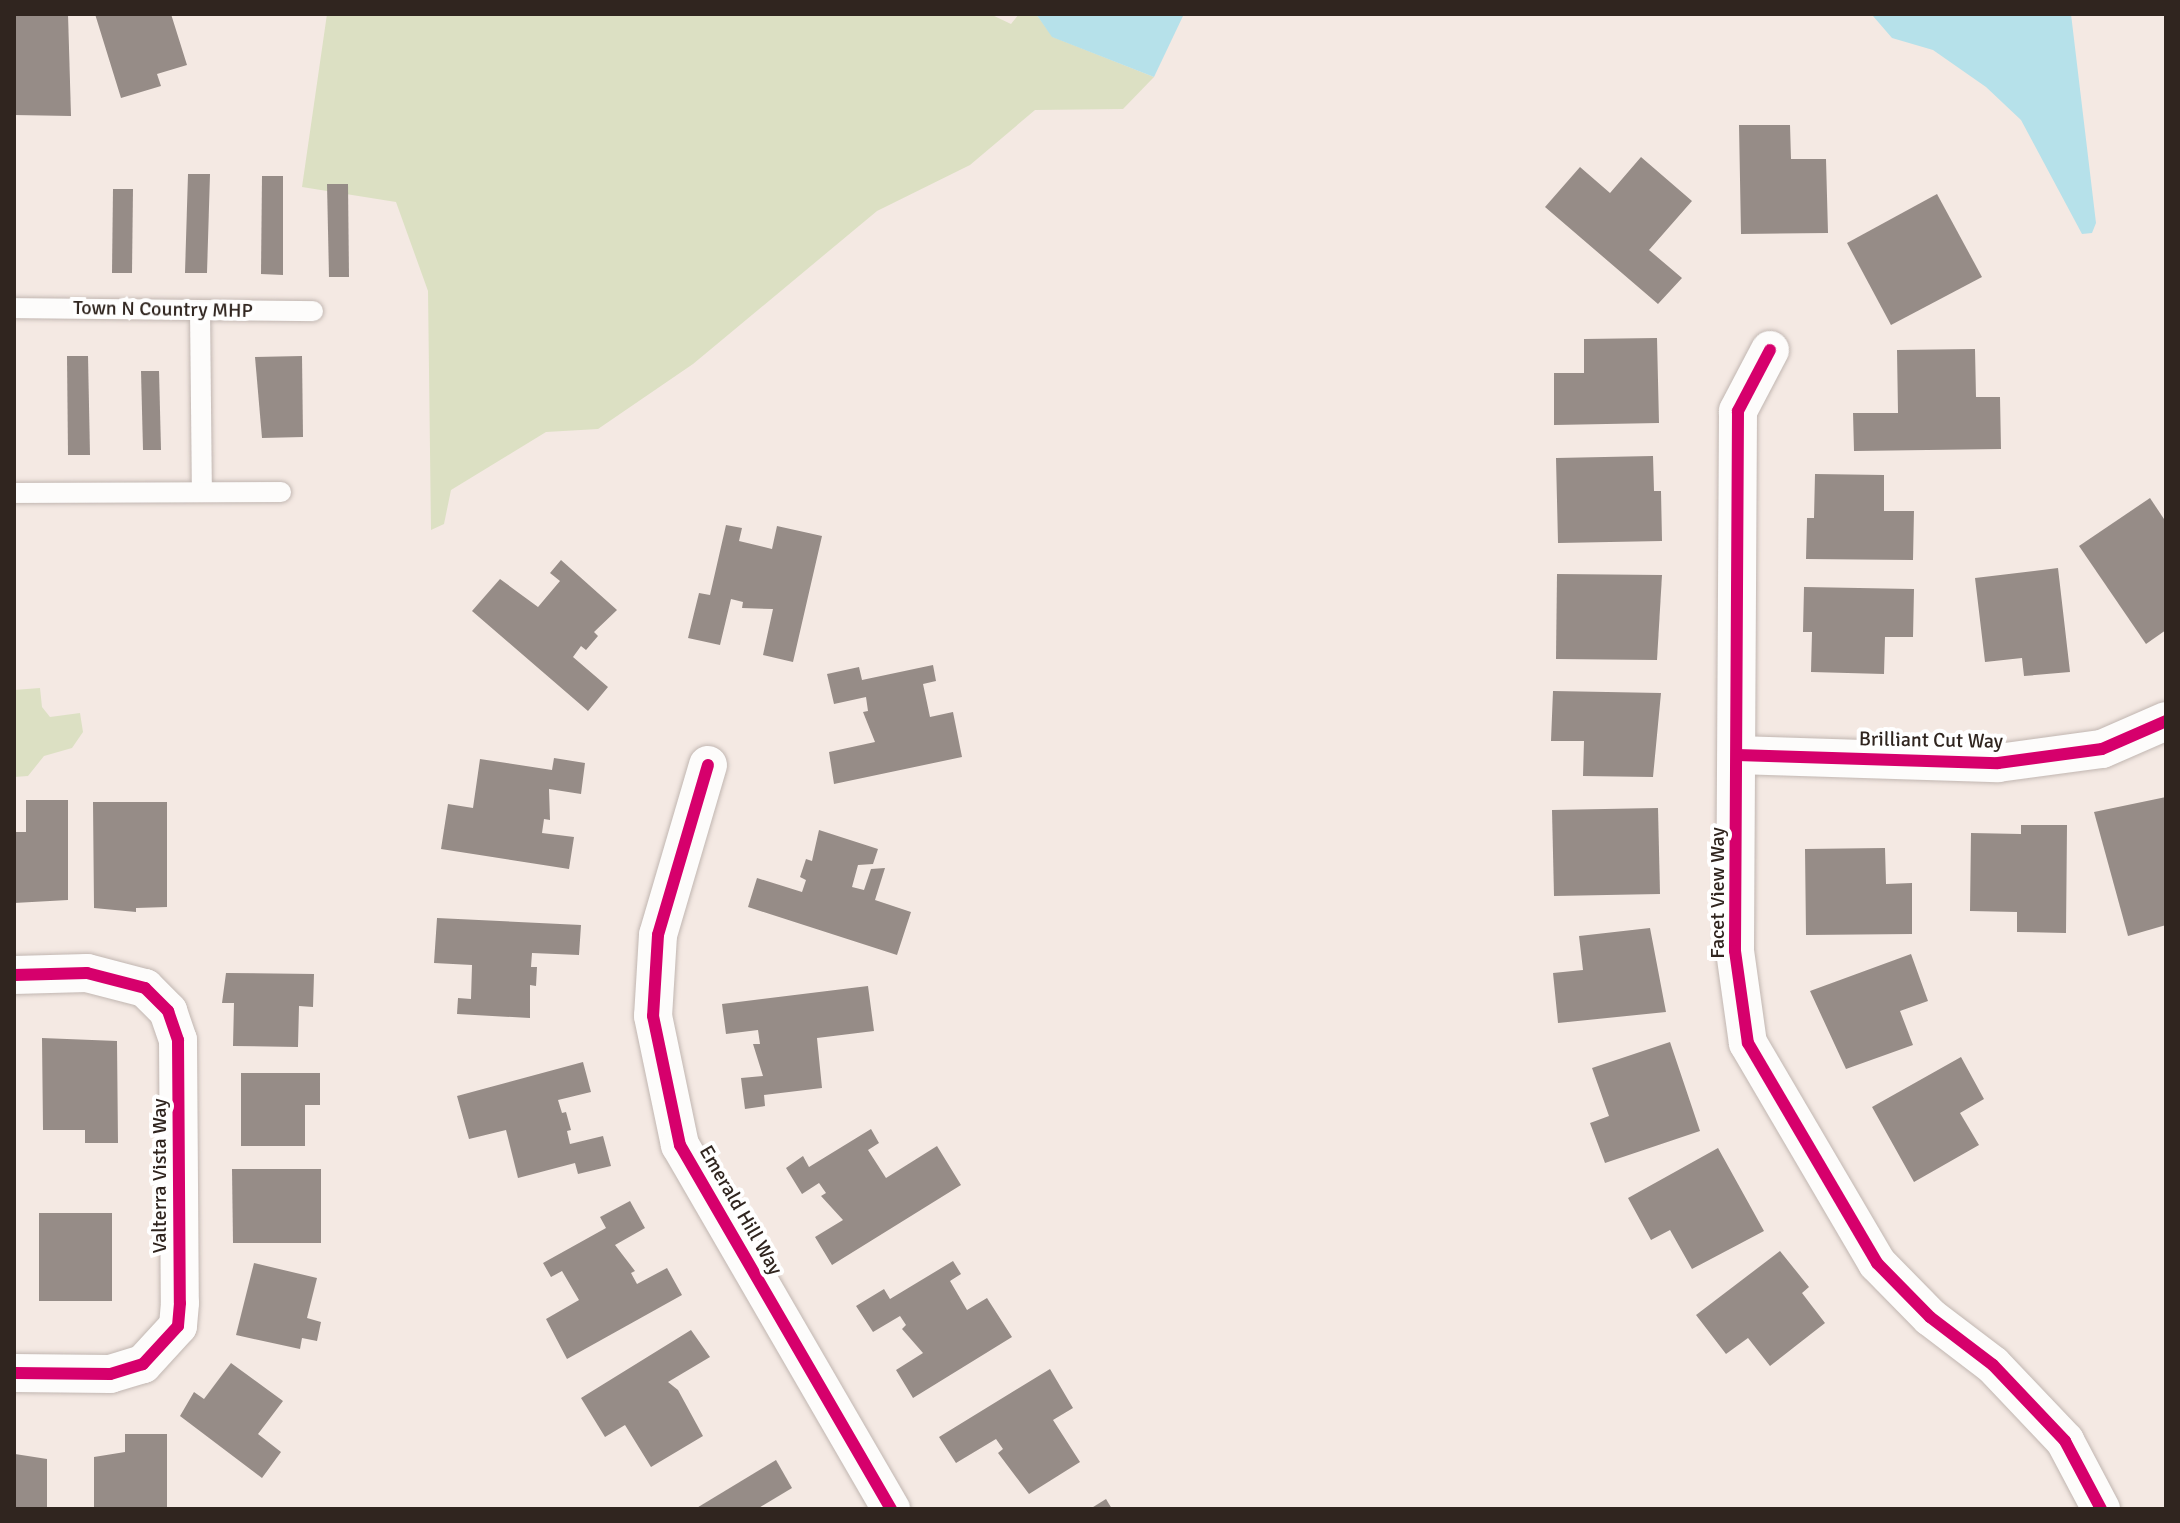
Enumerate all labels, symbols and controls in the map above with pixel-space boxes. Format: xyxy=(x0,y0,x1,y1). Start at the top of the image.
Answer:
street label: Town N Country MHP xyxy=(73,295,253,323)
street label: Brilliant Cut Way xyxy=(1859,727,2003,753)
street label: Facet View Way xyxy=(1705,827,1729,959)
street label: Valterra Vista Way xyxy=(147,1098,171,1254)
street label: Emerald Hill Way xyxy=(694,1141,788,1279)

